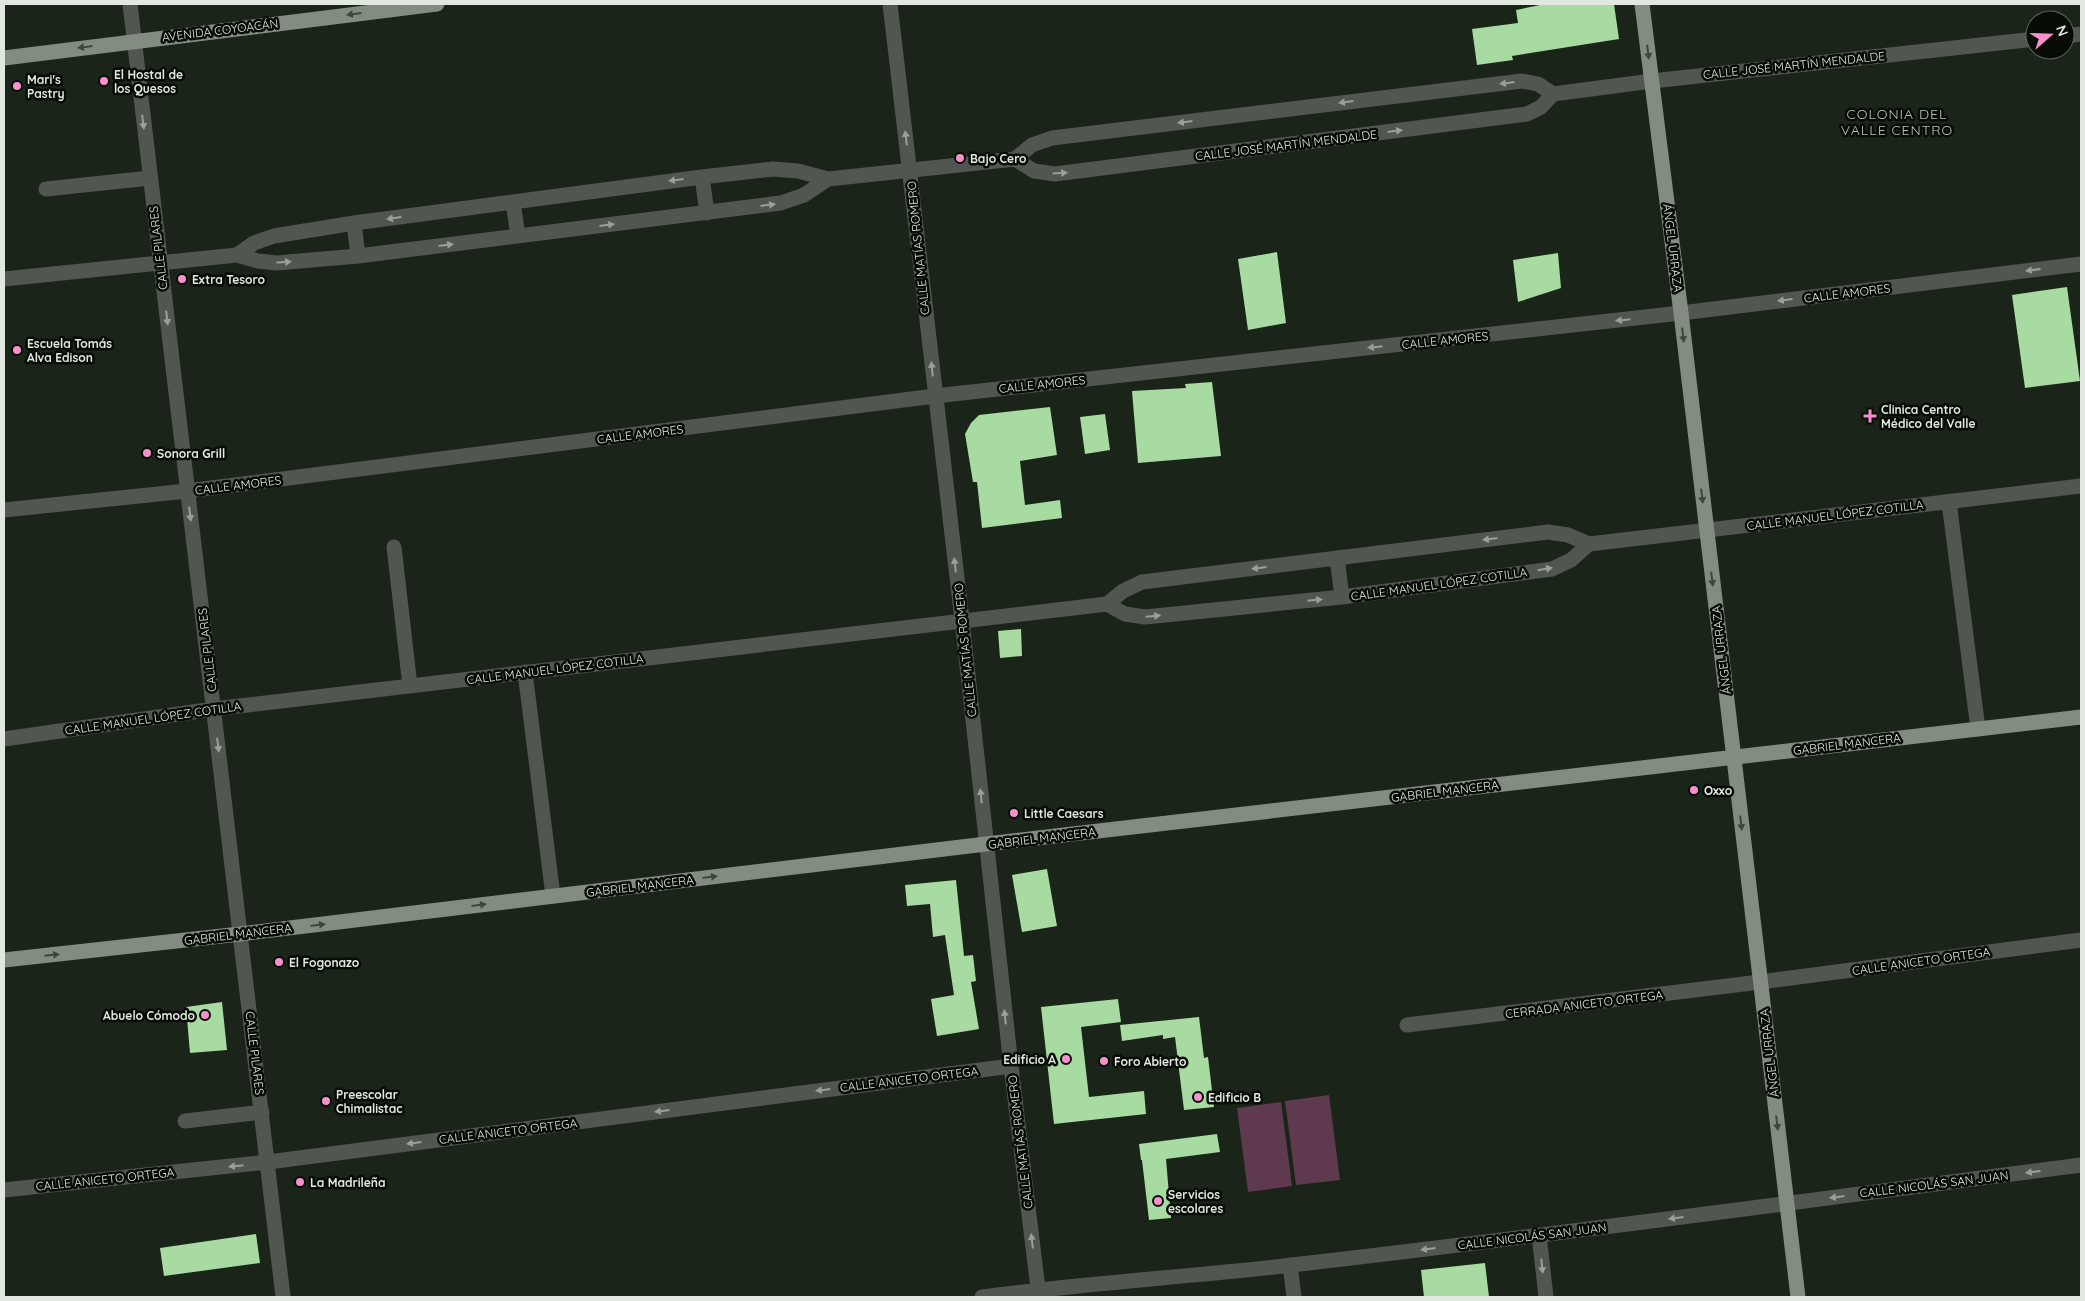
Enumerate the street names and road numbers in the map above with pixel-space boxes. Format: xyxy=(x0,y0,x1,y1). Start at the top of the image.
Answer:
street label: AVENIDA COYOACÁN xyxy=(161,15,279,45)
street label: CALLE JOSÉ MARTÍN MENDALDE xyxy=(1702,48,1886,82)
street label: CALLE JOSÉ MARTÍN MENDALDE xyxy=(1194,126,1378,164)
street label: CALLE MATÍAS ROMERO xyxy=(904,180,932,316)
street label: ÁNGEL URRAZA xyxy=(1660,203,1686,293)
street label: CALLE PILARES xyxy=(145,205,171,291)
street label: CALLE AMORES xyxy=(1803,280,1891,306)
street label: CALLE AMORES xyxy=(1401,328,1489,352)
street label: CALLE AMORES xyxy=(998,372,1086,396)
street label: CALLE AMORES xyxy=(596,421,684,447)
street label: CALLE AMORES xyxy=(194,472,282,498)
street label: CALLE MANUEL LÓPEZ COTILLA xyxy=(1746,497,1924,533)
street label: CALLE MANUEL LÓPEZ COTILLA xyxy=(1350,564,1528,604)
street label: CALLE MATÍAS ROMERO xyxy=(951,582,979,718)
street label: ÁNGEL URRAZA xyxy=(1708,605,1734,695)
street label: CALLE PILARES xyxy=(194,607,220,693)
street label: CALLE MANUEL LÓPEZ COTILLA xyxy=(466,651,644,687)
street label: CALLE MANUEL LÓPEZ COTILLA xyxy=(64,698,242,738)
street label: GABRIEL MANCERA xyxy=(1792,730,1902,758)
street label: GABRIEL MANCERA xyxy=(1390,777,1500,805)
street label: GABRIEL MANCERA xyxy=(987,824,1097,852)
street label: GABRIEL MANCERA xyxy=(585,872,695,900)
street label: GABRIEL MANCERA xyxy=(183,920,293,948)
street label: CALLE ANICETO ORTEGA xyxy=(1851,944,1991,978)
street label: CERRADA ANICETO ORTEGA xyxy=(1504,987,1664,1021)
street label: ÁNGEL URRAZA xyxy=(1756,1008,1782,1098)
street label: CALLE PILARES xyxy=(242,1010,268,1096)
street label: CALLE ANICETO ORTEGA xyxy=(839,1063,979,1095)
street label: CALLE MATÍAS ROMERO xyxy=(1004,1074,1036,1210)
street label: CALLE ANICETO ORTEGA xyxy=(438,1115,578,1147)
street label: CALLE ANICETO ORTEGA xyxy=(35,1164,175,1194)
street label: CALLE NICOLÁS SAN JUAN xyxy=(1859,1167,2009,1201)
street label: CALLE NICOLÁS SAN JUAN xyxy=(1457,1219,1607,1253)

